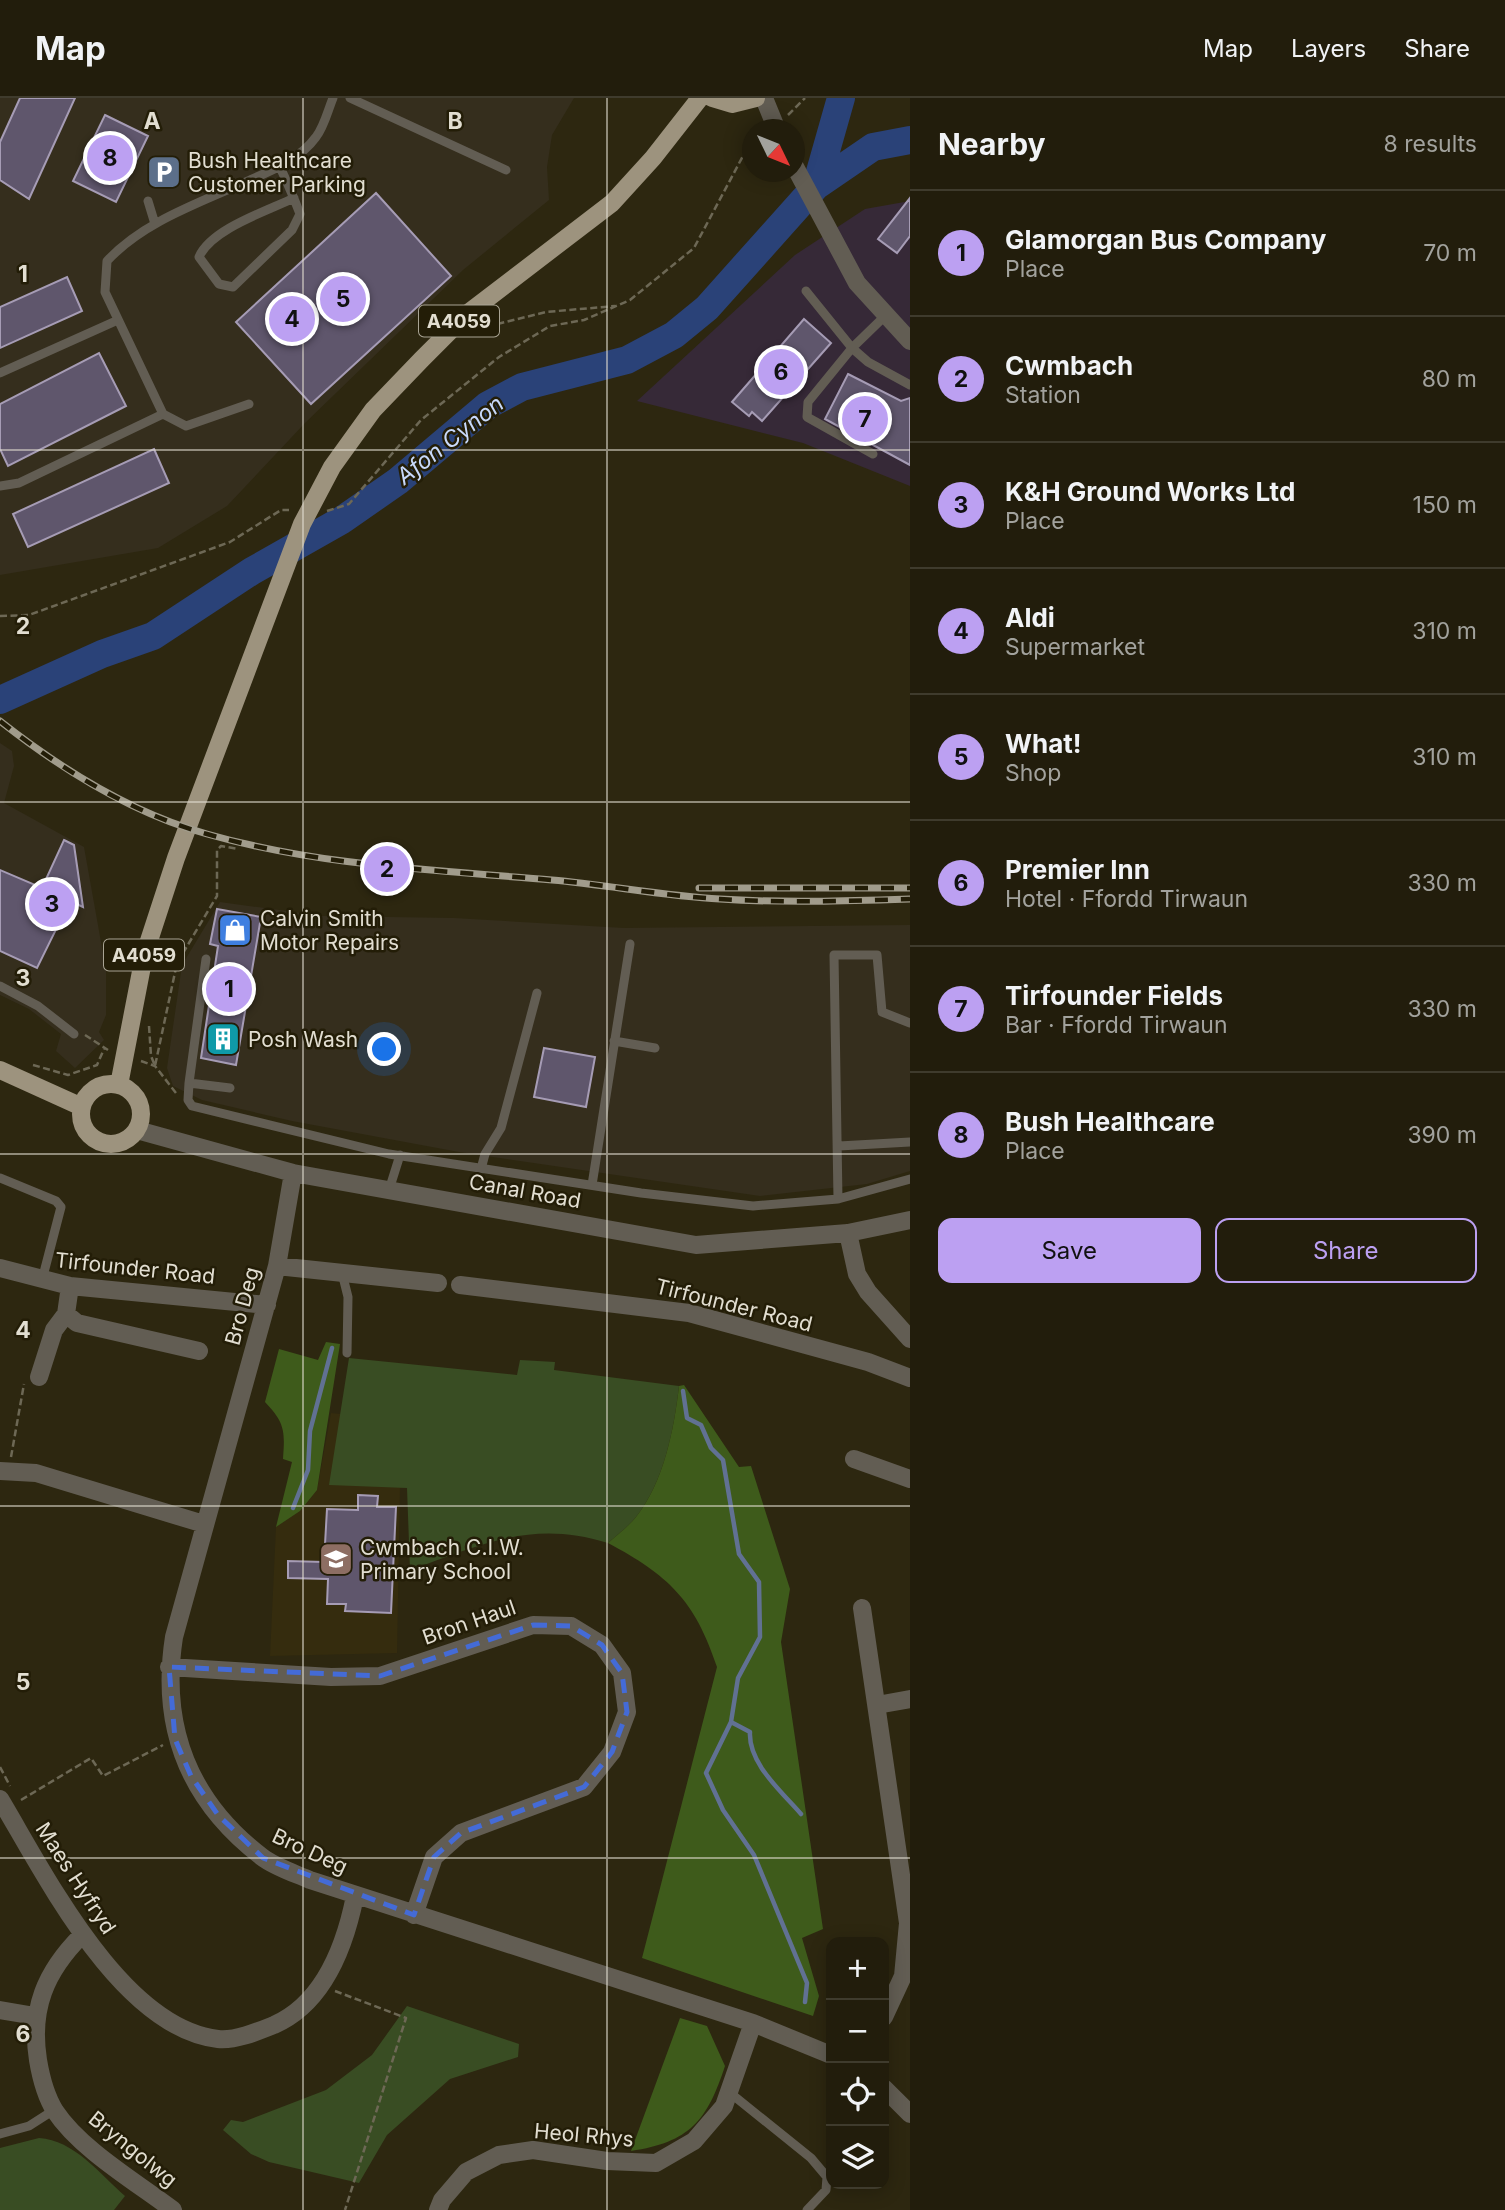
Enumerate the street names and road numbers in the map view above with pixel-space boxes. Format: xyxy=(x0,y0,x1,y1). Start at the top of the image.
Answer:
road number: A4059 xyxy=(419,306,499,336)
road number: A4059 xyxy=(104,940,184,970)
street label: Canal Road xyxy=(467,1169,583,1213)
street label: Tirfounder Road xyxy=(54,1247,216,1289)
street label: Bro Deg xyxy=(220,1264,264,1348)
street label: Tirfounder Road xyxy=(653,1273,815,1337)
street label: Bron Haul xyxy=(419,1594,519,1650)
street label: Maes Hyfryd xyxy=(31,1817,121,1939)
street label: Bro Deg xyxy=(268,1823,352,1879)
street label: Bryngolwg xyxy=(84,2106,182,2192)
street label: Heol Rhys xyxy=(533,2118,635,2152)

